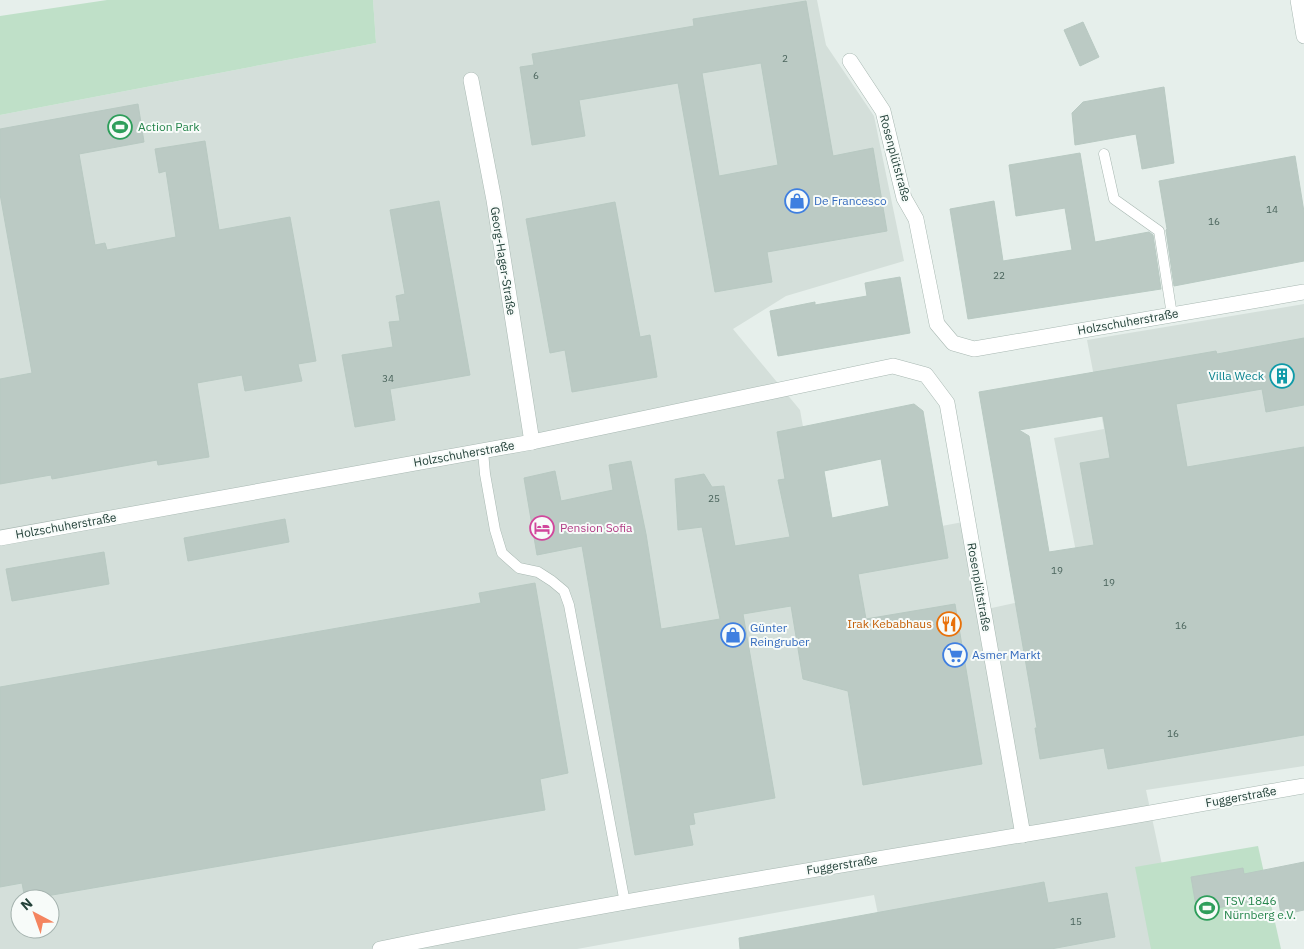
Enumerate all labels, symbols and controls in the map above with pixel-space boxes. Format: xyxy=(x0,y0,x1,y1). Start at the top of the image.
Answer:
house number: 2 xyxy=(782,52,788,65)
house number: 6 xyxy=(533,69,539,82)
street label: Rosenplütstraße xyxy=(877,113,914,204)
sports icon: Action Park xyxy=(107,114,133,140)
place label: Action Park xyxy=(138,119,200,134)
shop icon: De Francesco xyxy=(784,188,810,214)
place label: De Francesco xyxy=(814,193,887,208)
house number: 14 xyxy=(1266,203,1278,216)
street label: Georg-Hager-Straße xyxy=(488,206,520,317)
house number: 16 xyxy=(1208,215,1220,228)
house number: 22 xyxy=(993,269,1005,282)
street label: Holzschuherstraße xyxy=(1076,305,1180,338)
building icon: Villa Weck xyxy=(1269,363,1295,389)
place label: Villa Weck xyxy=(1209,368,1265,383)
house number: 34 xyxy=(382,372,394,385)
street label: Holzschuherstraße xyxy=(412,437,516,470)
house number: 25 xyxy=(708,492,720,505)
street label: Holzschuherstraße xyxy=(14,509,118,542)
hotel icon: Pension Sofia xyxy=(529,515,555,541)
place label: Pension Sofia xyxy=(560,520,633,535)
street label: Rosenplütstraße xyxy=(964,541,995,633)
house number: 19 xyxy=(1051,564,1063,577)
house number: 19 xyxy=(1103,576,1115,589)
restaurant icon: Irak Kebabhaus xyxy=(936,611,962,637)
place label: Irak Kebabhaus xyxy=(847,616,932,631)
house number: 16 xyxy=(1175,619,1187,632)
place label: Günter Reingruber xyxy=(750,620,810,649)
shop icon: Günter Reingruber xyxy=(720,622,746,648)
supermarket icon: Asmer Markt xyxy=(942,642,968,668)
place label: Asmer Markt xyxy=(972,647,1041,662)
house number: 16 xyxy=(1167,727,1179,740)
street label: Fuggerstraße xyxy=(1204,783,1278,810)
street label: Fuggerstraße xyxy=(805,851,879,878)
north arrow xyxy=(10,889,60,939)
place label: TSV 1846 Nürnberg e.V. xyxy=(1224,893,1296,922)
text: N xyxy=(17,894,36,914)
sports icon: TSV 1846 Nürnberg e.V. xyxy=(1194,895,1220,921)
house number: 15 xyxy=(1070,915,1082,928)

